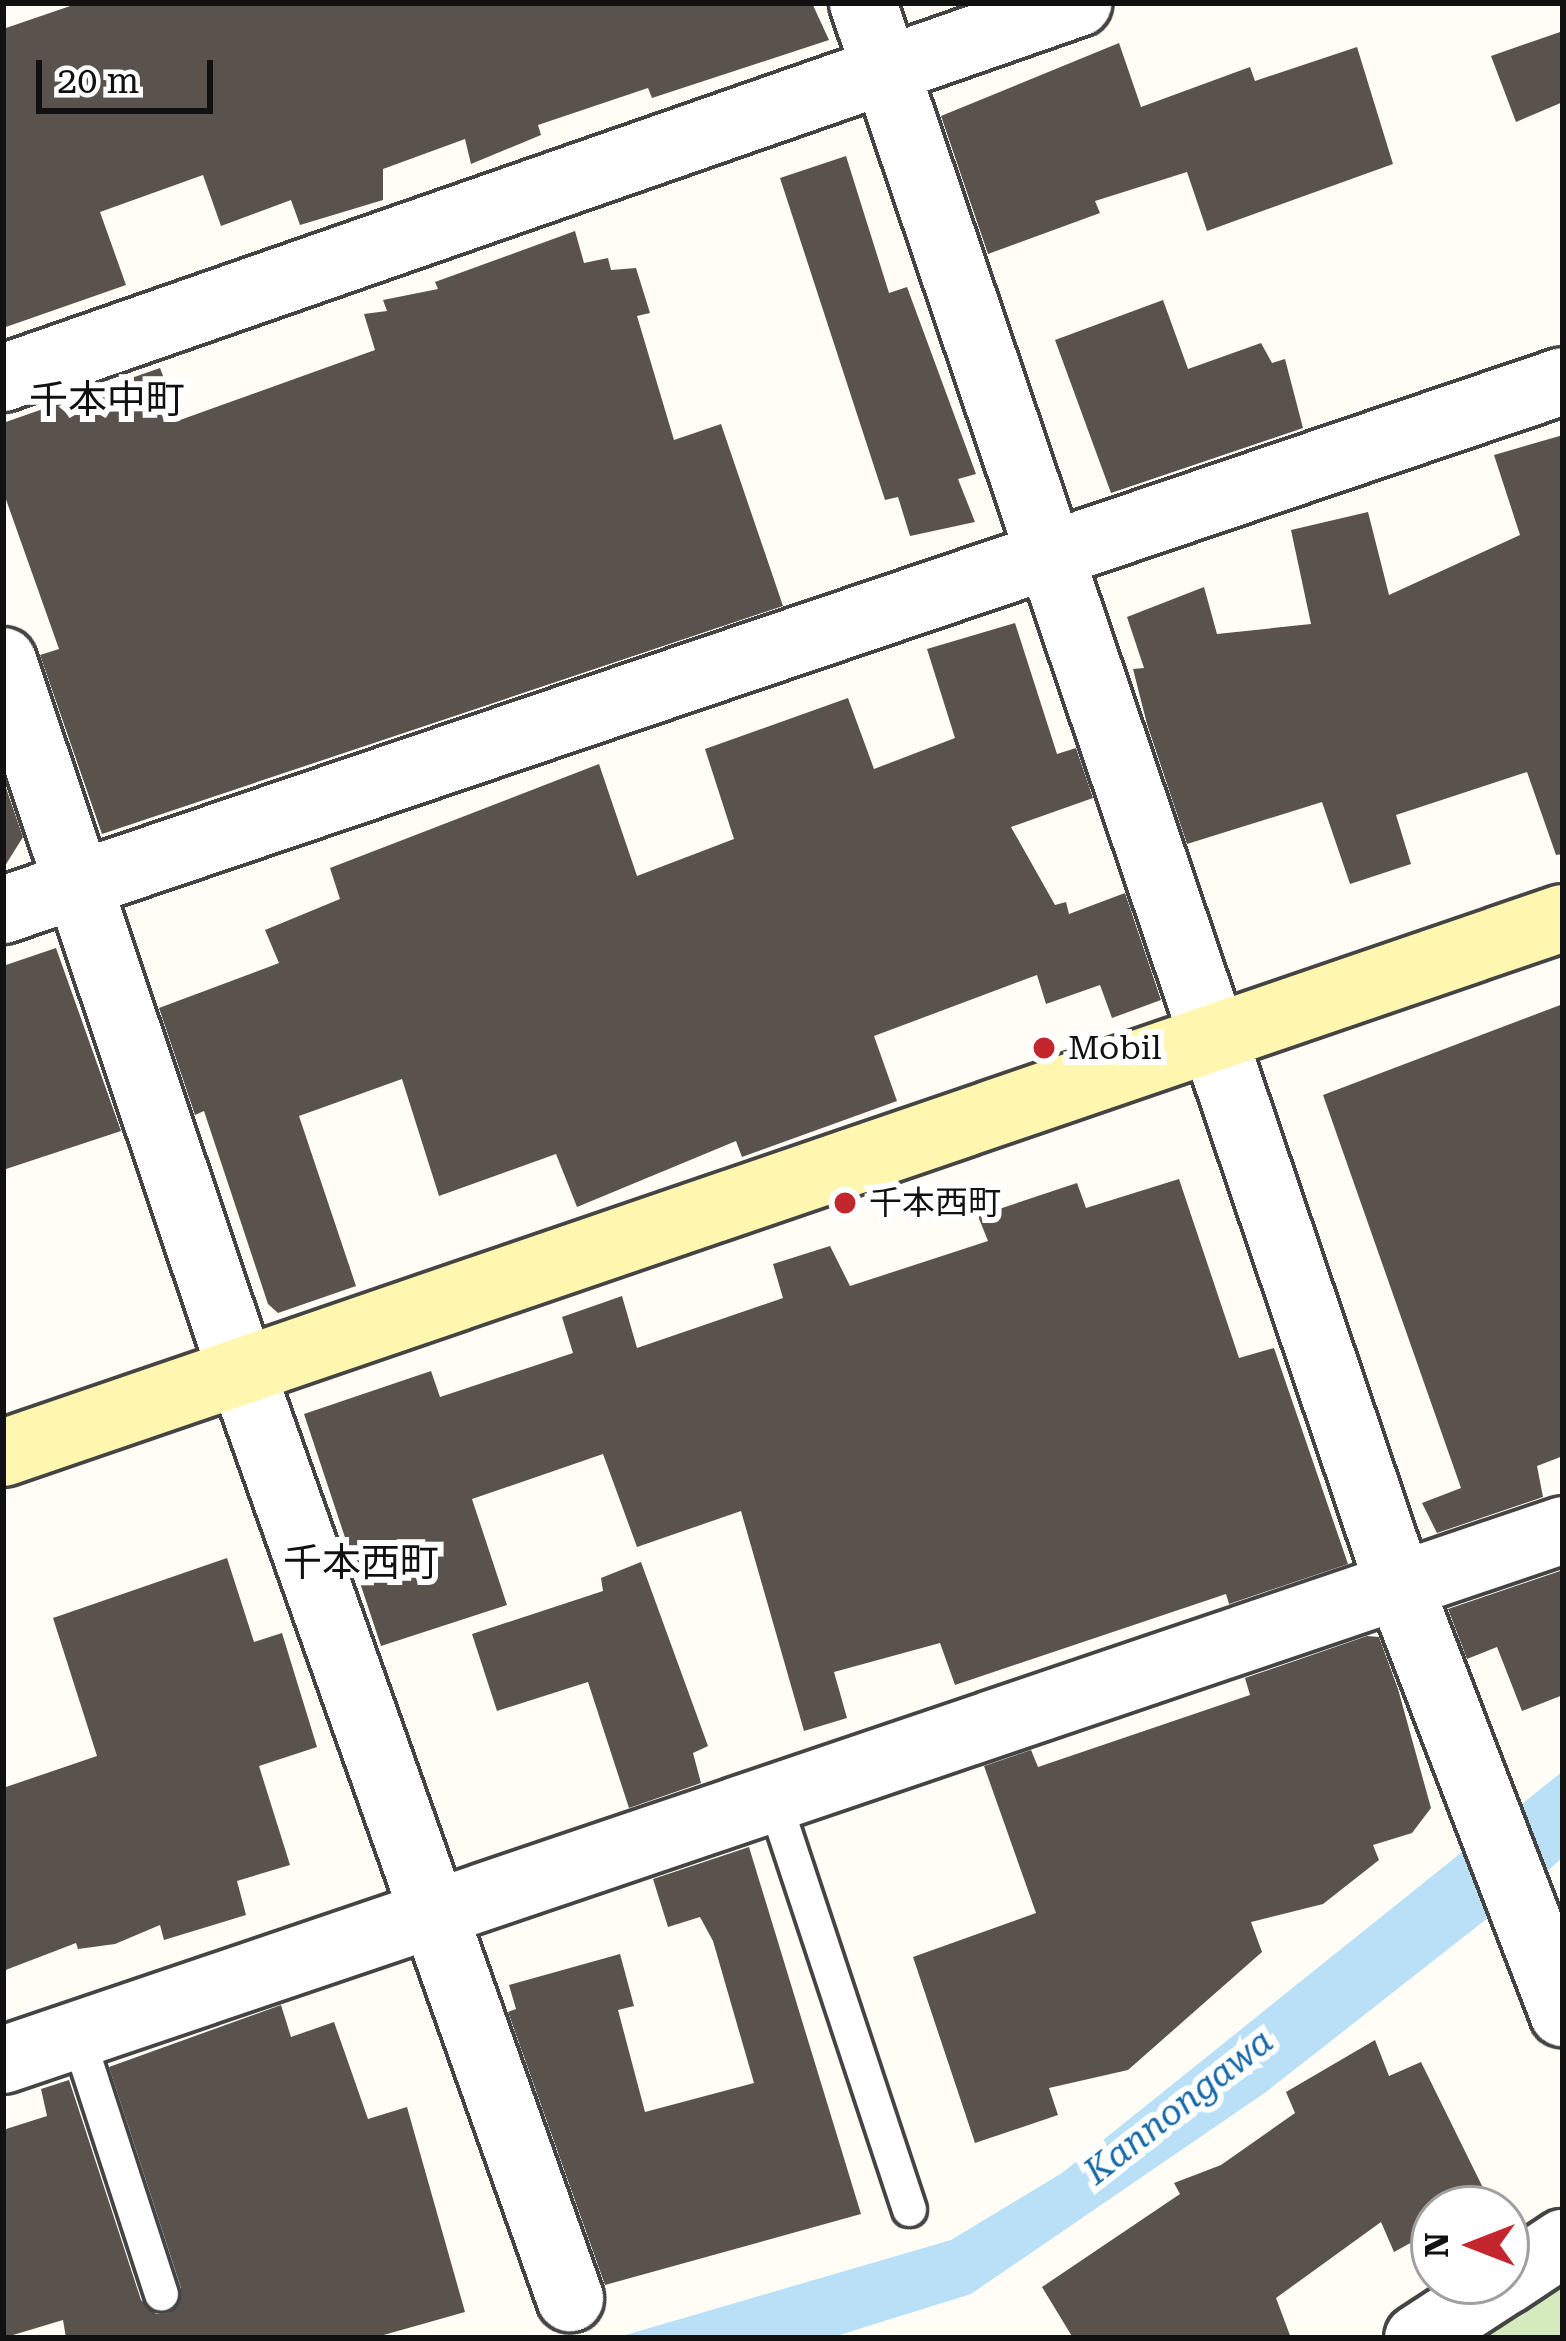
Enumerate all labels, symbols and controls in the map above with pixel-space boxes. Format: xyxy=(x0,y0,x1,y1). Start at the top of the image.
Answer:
scale bar xyxy=(42,36,219,110)
text: 20 m xyxy=(57,60,139,102)
district label: 千本中町 xyxy=(29,377,185,423)
place label: Mobil xyxy=(1068,1028,1161,1068)
marker: Mobil xyxy=(1031,1035,1057,1061)
place label: 千本西町 xyxy=(869,1183,1001,1223)
marker: 千本西町 xyxy=(832,1190,858,1216)
district label: 千本西町 xyxy=(283,1540,439,1586)
water label: Kannongawa xyxy=(1076,2020,1282,2194)
north arrow xyxy=(1410,2185,1530,2305)
text: N xyxy=(1417,2232,1456,2258)

